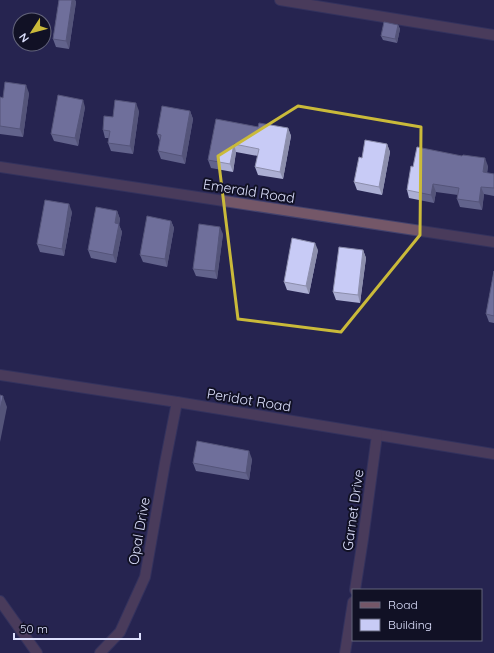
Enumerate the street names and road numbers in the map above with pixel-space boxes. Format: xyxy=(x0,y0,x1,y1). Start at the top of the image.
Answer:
street label: Emerald Road xyxy=(202,175,296,207)
street label: Peridot Road xyxy=(206,384,292,416)
street label: Garnet Drive xyxy=(338,468,368,552)
street label: Opal Drive xyxy=(124,496,154,566)

